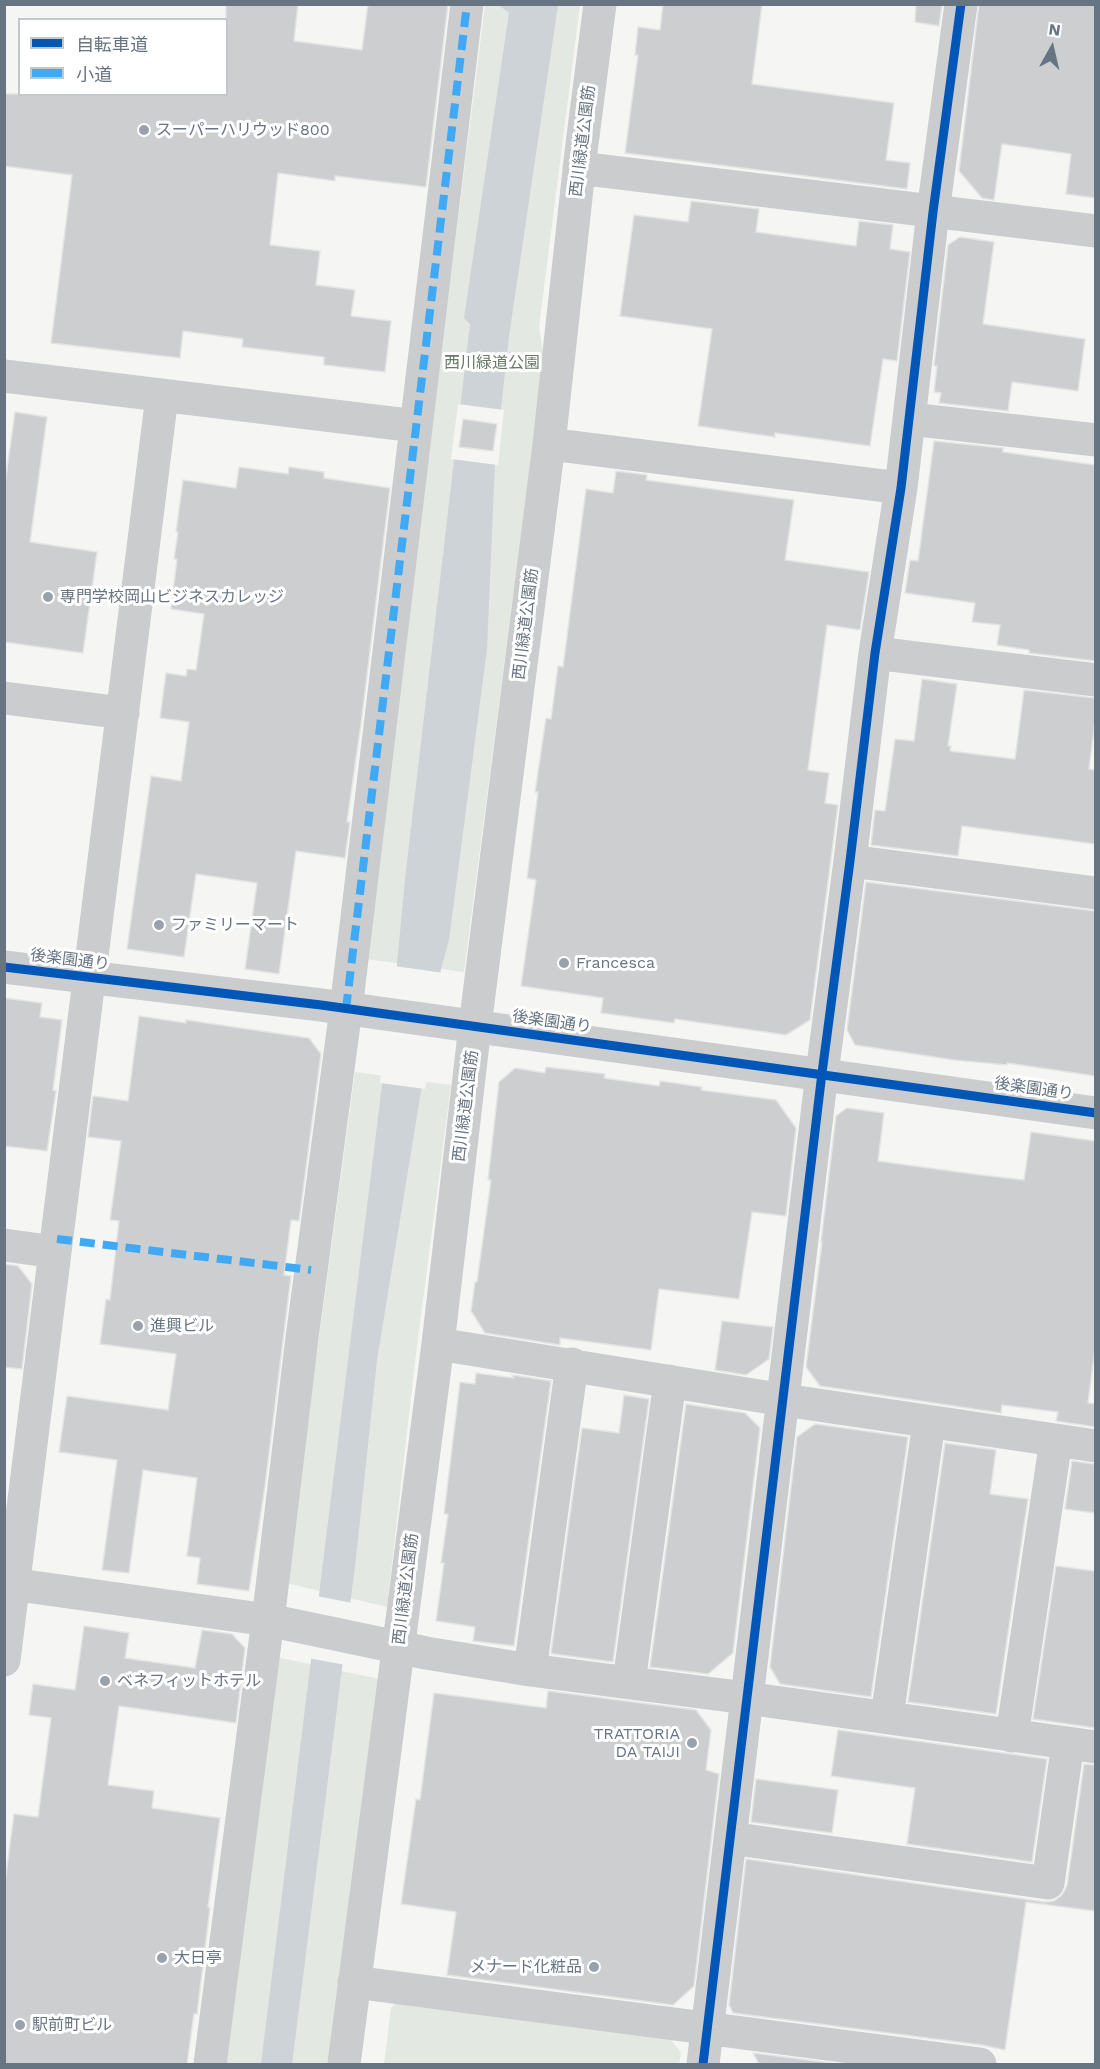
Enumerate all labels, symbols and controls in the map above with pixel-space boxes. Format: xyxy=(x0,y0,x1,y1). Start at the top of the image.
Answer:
legend xyxy=(18,18,228,96)
north arrow xyxy=(1022,18,1082,78)
text: N xyxy=(1047,19,1062,40)
text: 自転車道 xyxy=(76,34,148,55)
text: 小道 xyxy=(76,64,112,85)
street label: 西川緑道公園筋 xyxy=(567,84,599,198)
place label: スーパーハリウッド800 xyxy=(156,120,330,140)
marker: スーパーハリウッド800 xyxy=(137,123,151,137)
park label: 西川緑道公園 xyxy=(444,353,540,373)
street label: 西川緑道公園筋 xyxy=(510,567,542,681)
place label: 専門学校岡山ビジネスカレッジ xyxy=(60,587,284,607)
marker: 専門学校岡山ビジネスカレッジ xyxy=(41,590,55,604)
place label: ファミリーマート xyxy=(171,915,299,935)
marker: ファミリーマート xyxy=(152,918,166,932)
street label: 後楽園通り xyxy=(29,946,111,974)
place label: Francesca xyxy=(576,953,655,973)
marker: Francesca xyxy=(557,956,571,970)
street label: 後楽園通り xyxy=(511,1007,593,1037)
street label: 西川緑道公園筋 xyxy=(450,1049,482,1163)
street label: 後楽園通り xyxy=(993,1074,1075,1104)
place label: 進興ビル xyxy=(150,1316,214,1336)
marker: 進興ビル xyxy=(131,1319,145,1333)
street label: 西川緑道公園筋 xyxy=(390,1532,422,1646)
place label: ベネフィットホテル xyxy=(117,1671,261,1691)
marker: ベネフィットホテル xyxy=(98,1674,112,1688)
place label: TRATTORIA DA TAIJI xyxy=(594,1724,680,1762)
marker: TRATTORIA DA TAIJI xyxy=(685,1736,699,1750)
place label: 大日亭 xyxy=(174,1948,222,1968)
marker: 大日亭 xyxy=(155,1951,169,1965)
place label: メナード化粧品 xyxy=(470,1957,582,1977)
marker: メナード化粧品 xyxy=(587,1960,601,1974)
place label: 駅前町ビル xyxy=(32,2015,112,2035)
marker: 駅前町ビル xyxy=(13,2018,27,2032)

